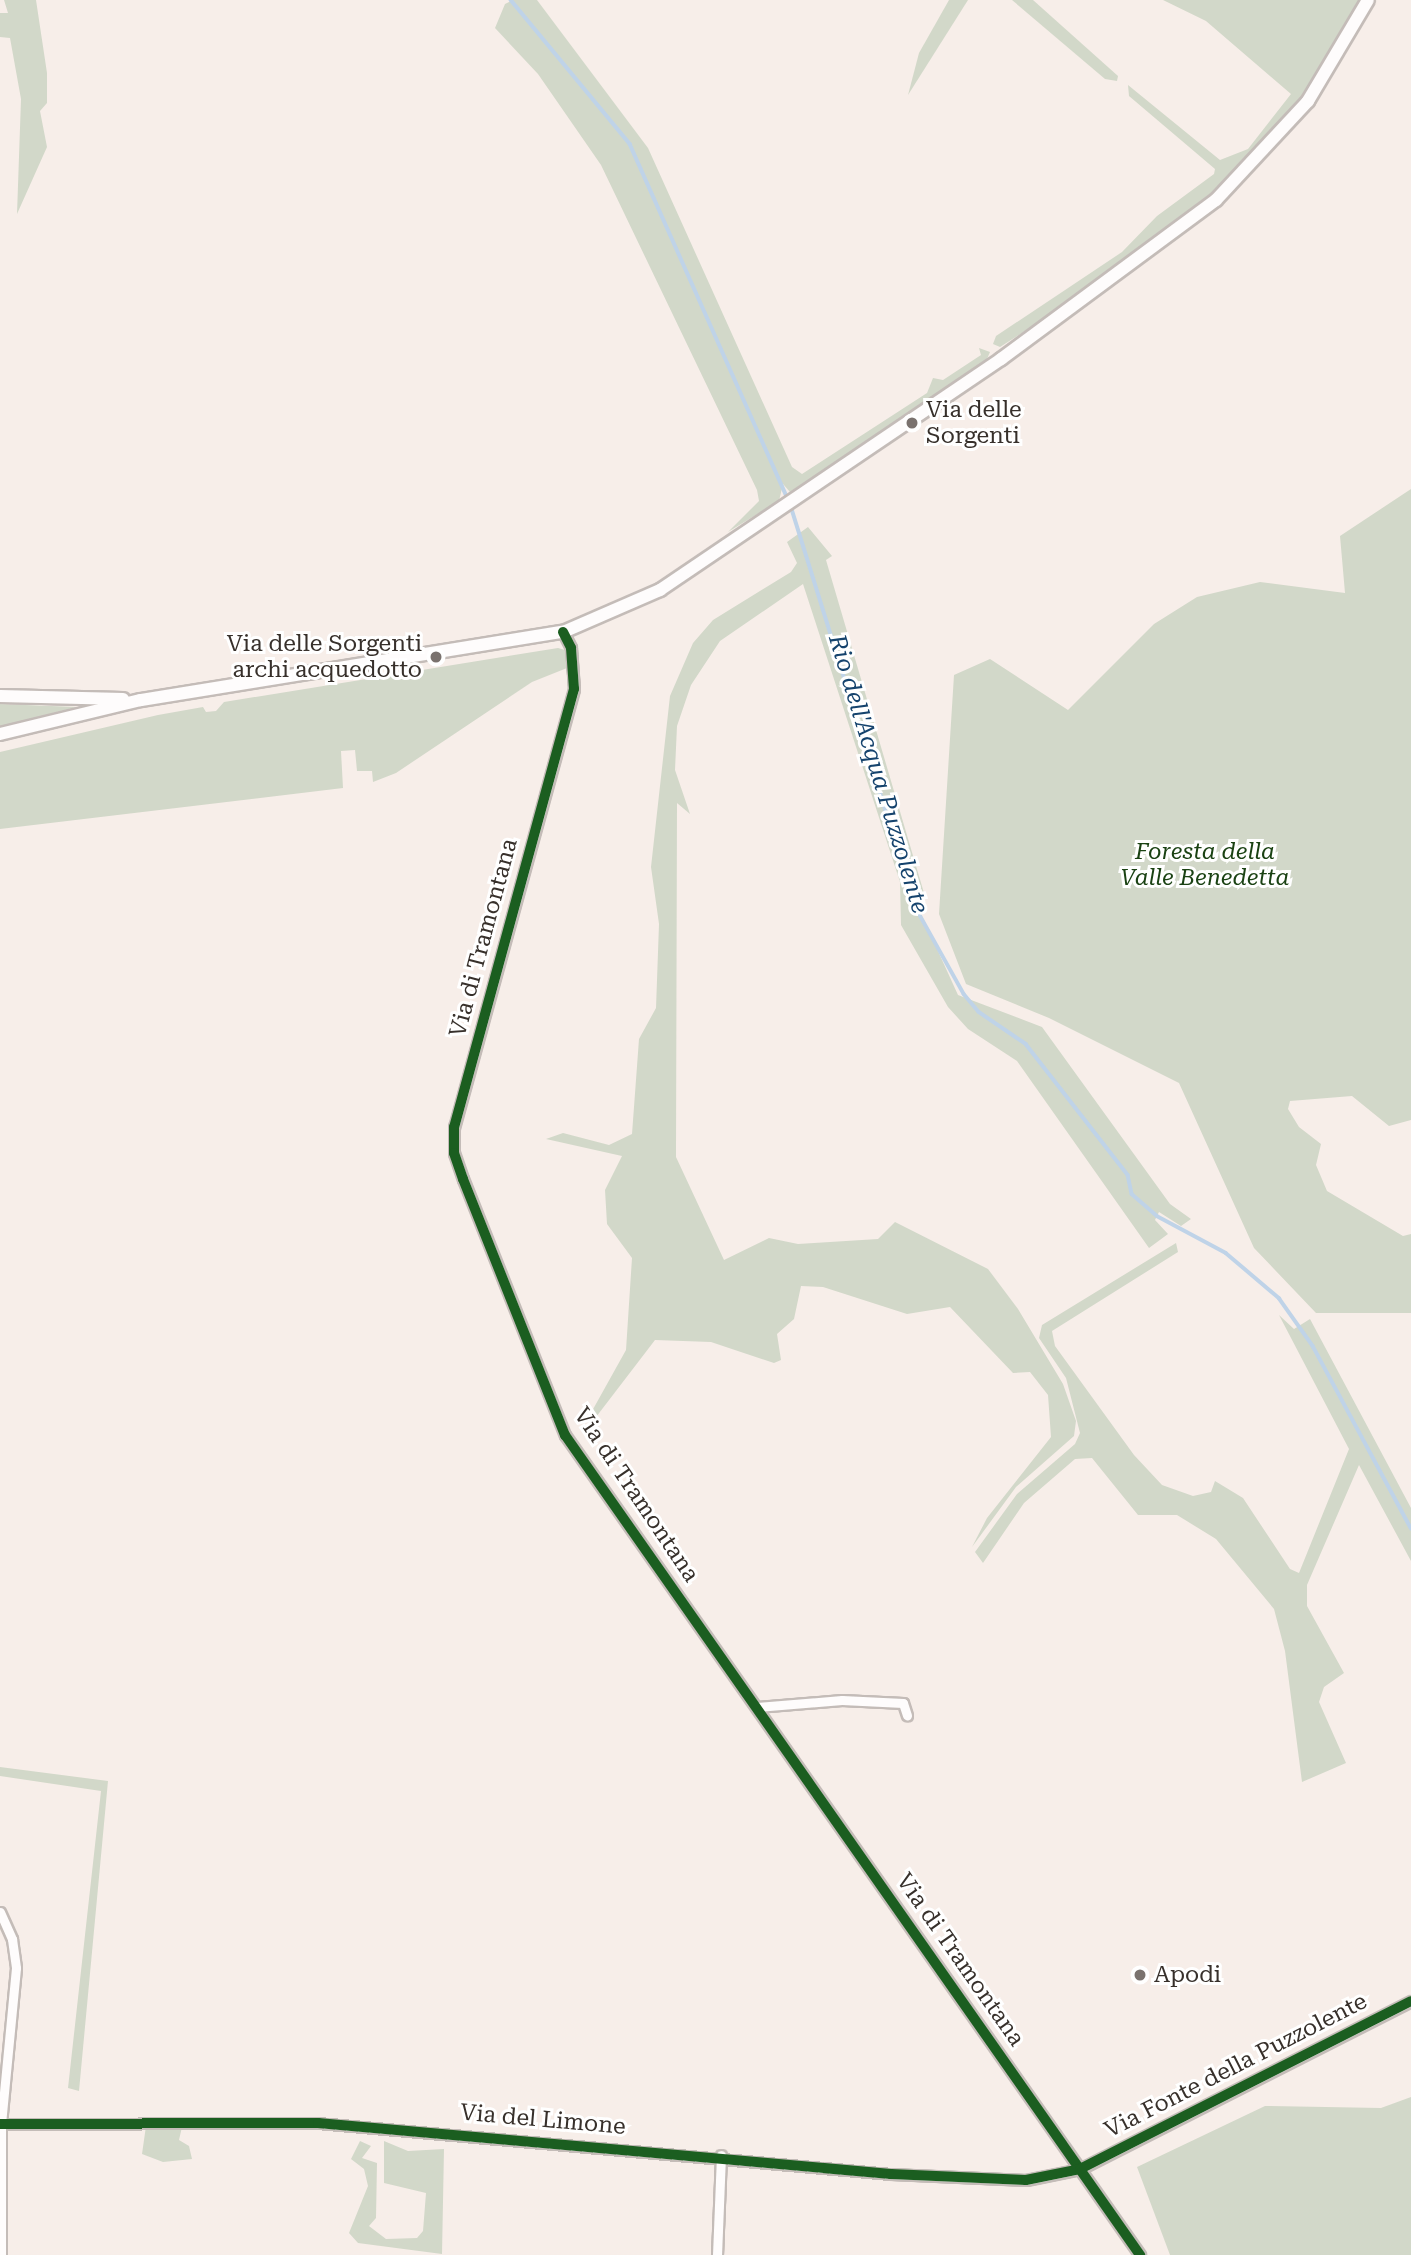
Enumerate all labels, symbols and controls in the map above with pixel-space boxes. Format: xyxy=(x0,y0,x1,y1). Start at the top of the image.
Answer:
place label: Via delle Sorgenti xyxy=(926,396,1022,450)
marker: Via delle Sorgenti xyxy=(904,415,920,431)
place label: Via delle Sorgenti archi acquedotto xyxy=(227,630,422,684)
water label: Rio dell'Acqua Puzzolente xyxy=(822,631,934,917)
marker: Via delle Sorgenti archi acquedotto xyxy=(428,649,444,665)
street label: Via di Tramontana xyxy=(444,836,524,1040)
park label: Foresta della Valle Benedetta xyxy=(1121,838,1289,892)
street label: Via di Tramontana xyxy=(567,1402,705,1588)
street label: Via di Tramontana xyxy=(890,1868,1030,2052)
place label: Apodi xyxy=(1154,1961,1221,1989)
marker: Apodi xyxy=(1132,1967,1148,1983)
street label: Via Fonte della Puzzolente xyxy=(1100,1988,1372,2144)
street label: Via del Limone xyxy=(459,2099,627,2141)

